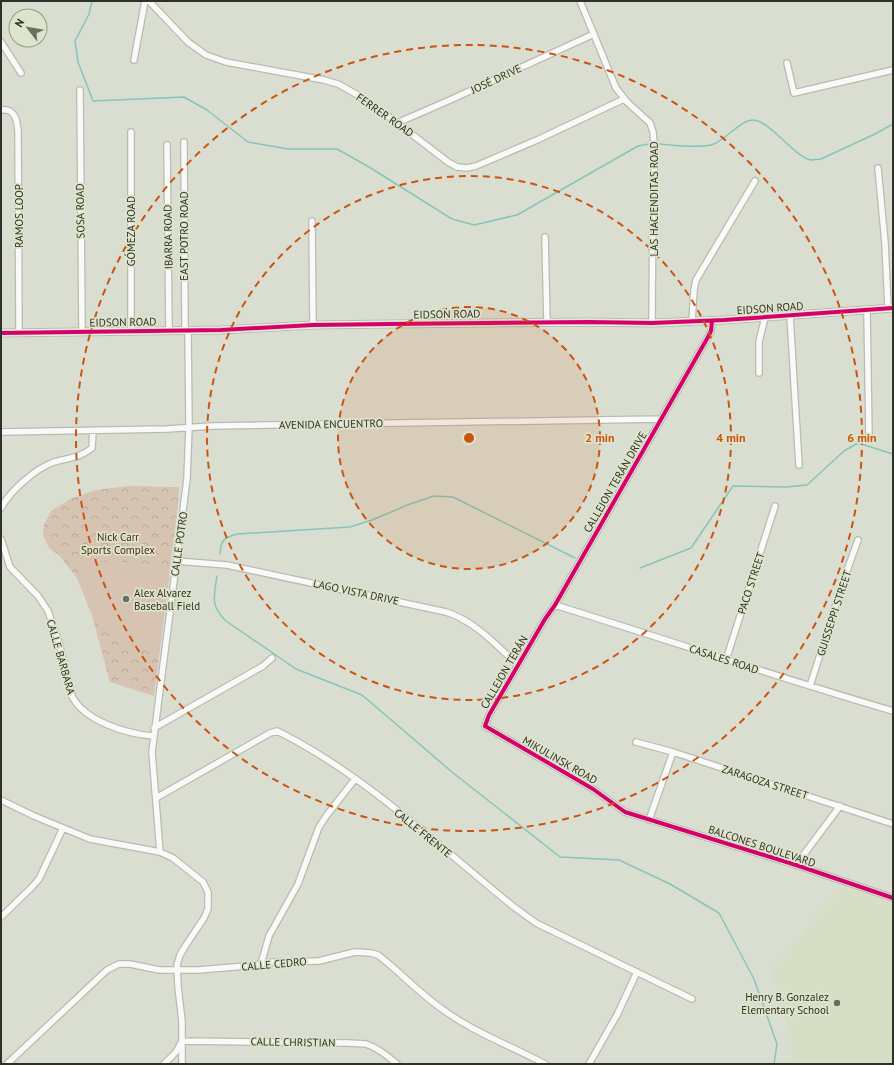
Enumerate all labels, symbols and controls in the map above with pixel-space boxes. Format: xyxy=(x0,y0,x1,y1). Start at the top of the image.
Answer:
north arrow xyxy=(8,8,48,48)
text: N xyxy=(12,16,27,30)
street label: JOSÉ DRIVE xyxy=(467,61,524,97)
street label: FERRER ROAD xyxy=(354,90,416,140)
street label: LAS HACIENDITAS ROAD xyxy=(647,141,661,257)
street label: SOSA ROAD xyxy=(73,183,87,239)
street label: RAMOS LOOP xyxy=(12,184,26,248)
street label: EAST POTRO ROAD xyxy=(177,191,191,281)
street label: GÓMEZA ROAD xyxy=(124,196,138,266)
street label: IBARRA ROAD xyxy=(160,205,176,269)
street label: EIDSON ROAD xyxy=(736,299,804,317)
street label: EIDSON ROAD xyxy=(413,306,481,322)
street label: EIDSON ROAD xyxy=(89,314,157,330)
street label: AVENIDA ENCUENTRO xyxy=(279,416,383,432)
street label: CALLEJON TERÁN DRIVE xyxy=(580,429,650,535)
text: 2 min xyxy=(585,430,615,445)
text: 4 min xyxy=(716,430,746,445)
text: 6 min xyxy=(847,430,877,445)
centre of rings xyxy=(462,431,476,445)
street label: CALLE POTRO xyxy=(168,511,190,577)
park label: Nick Carr Sports Complex xyxy=(81,530,155,557)
street label: PACO STREET xyxy=(734,550,768,616)
street label: GUISSEPPI STREET xyxy=(814,568,854,658)
street label: LAGO VISTA DRIVE xyxy=(312,576,400,608)
place label: Alex Alvarez Baseball Field xyxy=(134,586,200,613)
marker: Alex Alvarez Baseball Field xyxy=(121,594,131,604)
street label: CALLE BARBARA xyxy=(44,618,79,697)
street label: CALLEJON TERÁN xyxy=(477,633,531,711)
street label: CASALES ROAD xyxy=(688,641,760,677)
street label: MIKULINSK ROAD xyxy=(520,733,600,787)
street label: ZARAGOZA STREET xyxy=(720,761,810,803)
street label: CALLE FRENTE xyxy=(391,805,455,861)
street label: BALCONES BOULEVARD xyxy=(707,822,817,870)
street label: CALLE CEDRO xyxy=(241,954,307,974)
place label: Henry B. Gonzalez Elementary School xyxy=(741,990,830,1017)
marker: Henry B. Gonzalez Elementary School xyxy=(832,998,842,1008)
street label: CALLE CHRISTIAN xyxy=(250,1034,336,1050)

